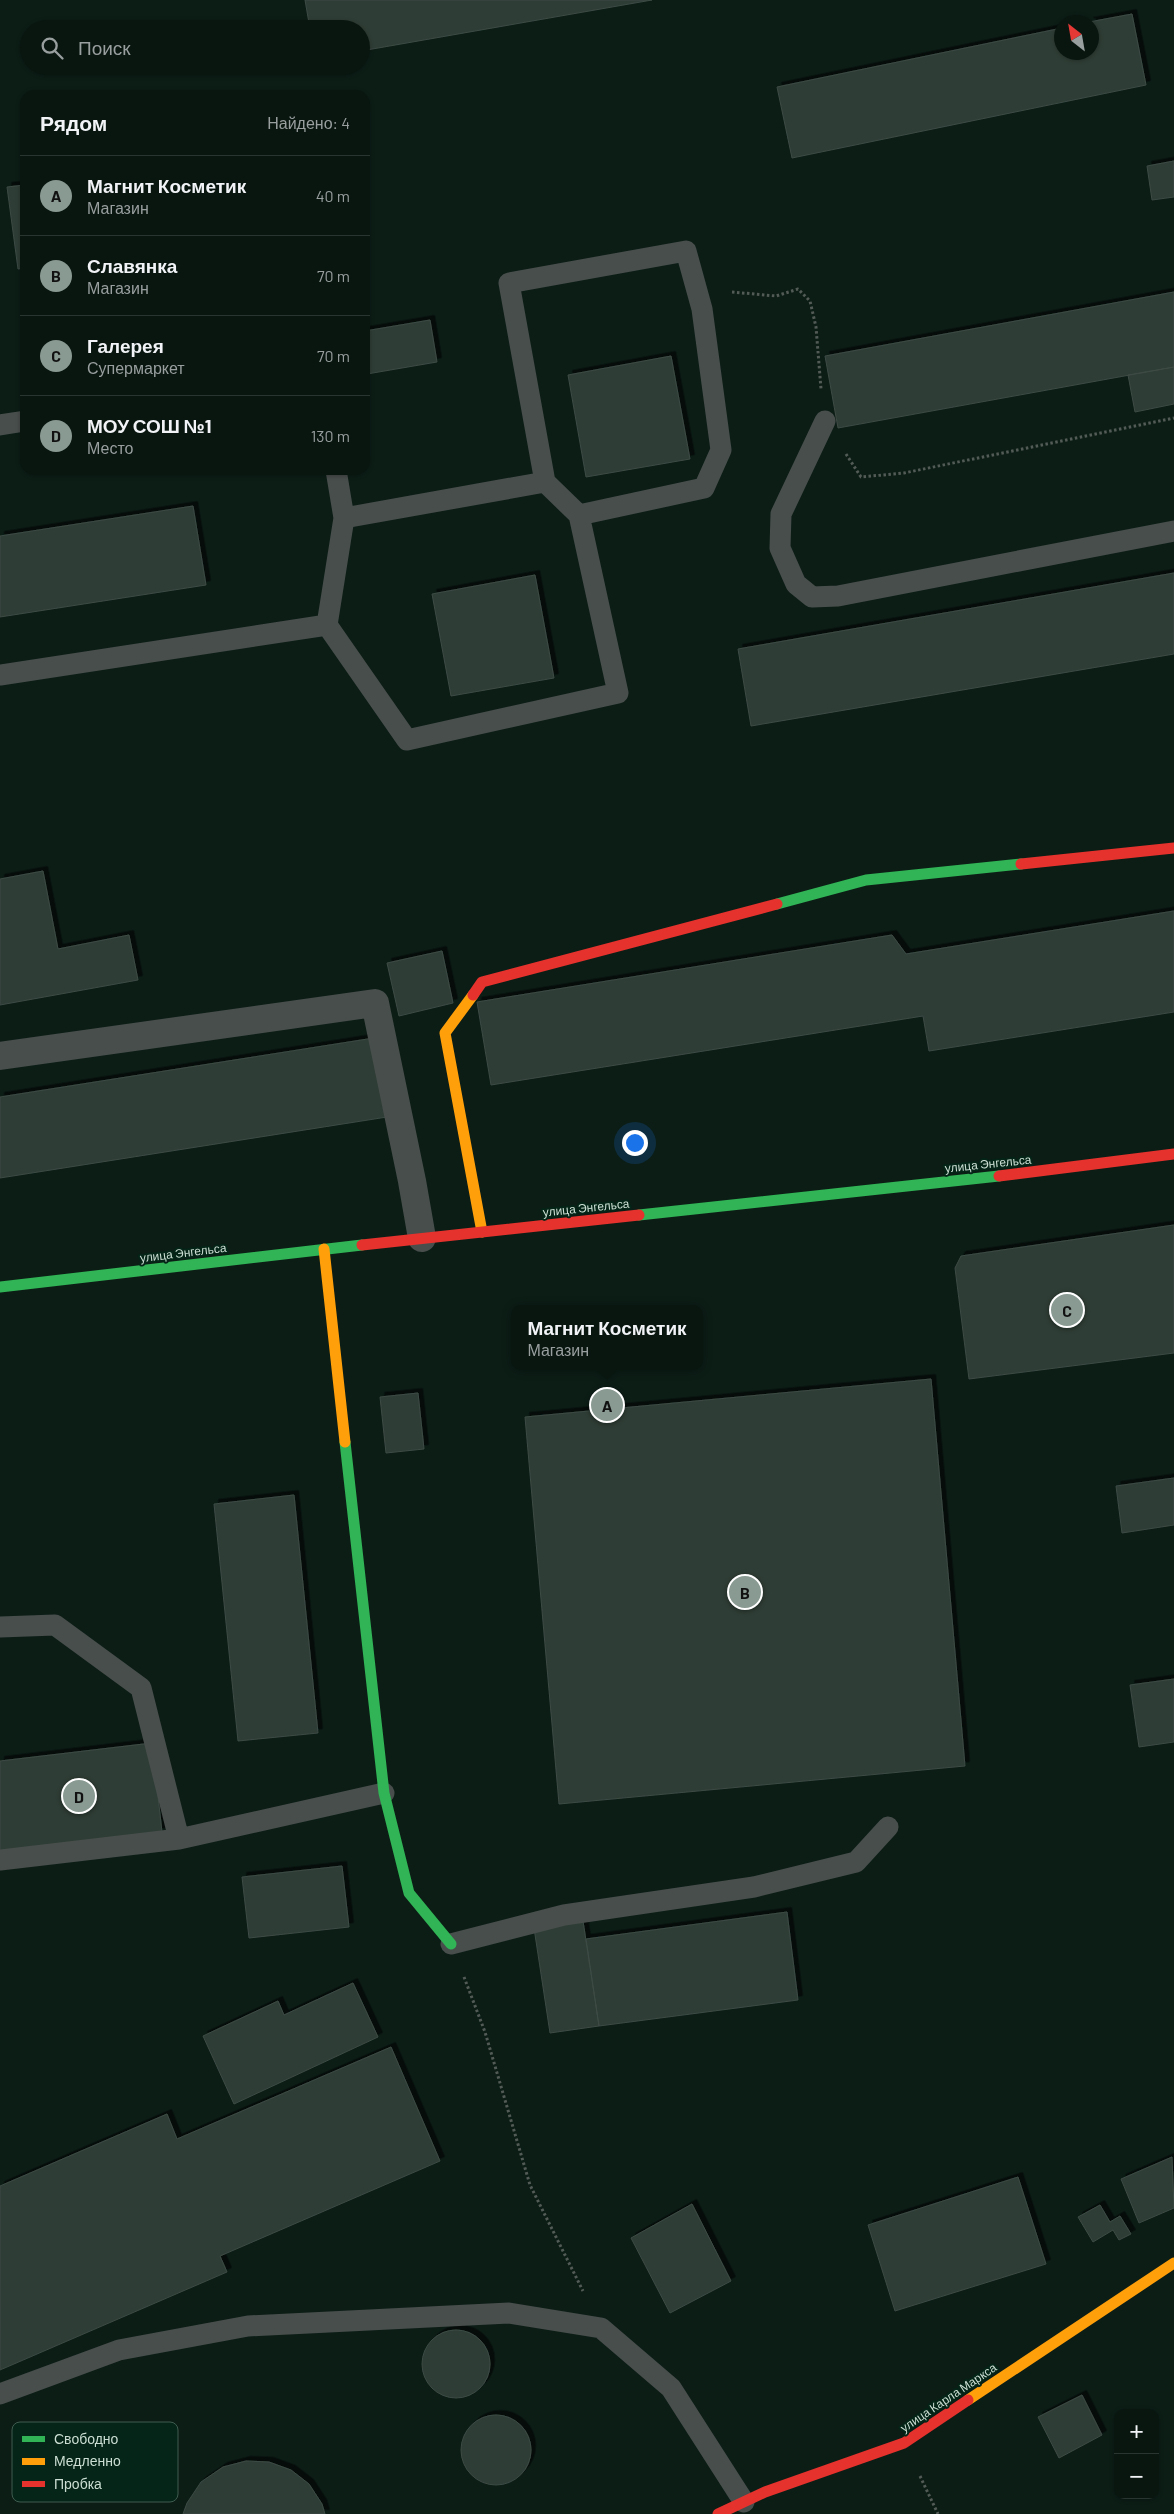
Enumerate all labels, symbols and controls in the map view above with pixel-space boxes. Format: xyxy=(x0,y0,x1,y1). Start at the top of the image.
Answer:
north arrow xyxy=(1054,15,1099,60)
search box xyxy=(20,20,370,75)
icon: search xyxy=(38,34,66,62)
text: Поиск xyxy=(78,36,131,59)
text: Рядом xyxy=(40,110,107,135)
text: Найдено: 4 xyxy=(267,113,350,132)
text: Магнит Косметик xyxy=(87,174,246,197)
text: A xyxy=(51,186,61,205)
text: 40 m xyxy=(316,186,350,205)
text: Магазин xyxy=(87,198,149,217)
text: Славянка xyxy=(87,254,177,277)
text: B xyxy=(51,266,61,285)
text: 70 m xyxy=(317,266,350,285)
text: Магазин xyxy=(87,278,149,297)
text: Галерея xyxy=(87,334,164,357)
text: C xyxy=(51,346,61,365)
text: 70 m xyxy=(317,346,350,365)
text: Супермаркет xyxy=(87,358,185,377)
text: МОУ СОШ №1 xyxy=(87,414,212,437)
text: D xyxy=(51,426,61,445)
text: 130 m xyxy=(311,426,350,445)
text: Место xyxy=(87,438,133,457)
your location xyxy=(622,1130,648,1156)
street label: улица Энгельса xyxy=(944,1151,1032,1176)
street label: улица Энгельса xyxy=(542,1195,630,1220)
street label: улица Энгельса xyxy=(139,1240,227,1265)
pin: C xyxy=(1051,1291,1083,1329)
popup xyxy=(511,1305,703,1370)
text: Магнит Косметик xyxy=(527,1316,687,1339)
text: Магазин xyxy=(527,1340,589,1359)
pin: A xyxy=(591,1386,623,1424)
pin: B xyxy=(729,1573,761,1611)
pin: D xyxy=(63,1777,95,1815)
street label: улица Карла Маркса xyxy=(897,2359,1000,2435)
map controls xyxy=(1114,2409,1159,2499)
button: + xyxy=(1114,2409,1159,2454)
legend xyxy=(12,2422,178,2502)
text: Свободно xyxy=(54,2430,119,2447)
text: Медленно xyxy=(54,2452,121,2469)
button: − xyxy=(1114,2454,1159,2499)
text: Пробка xyxy=(54,2475,102,2492)

